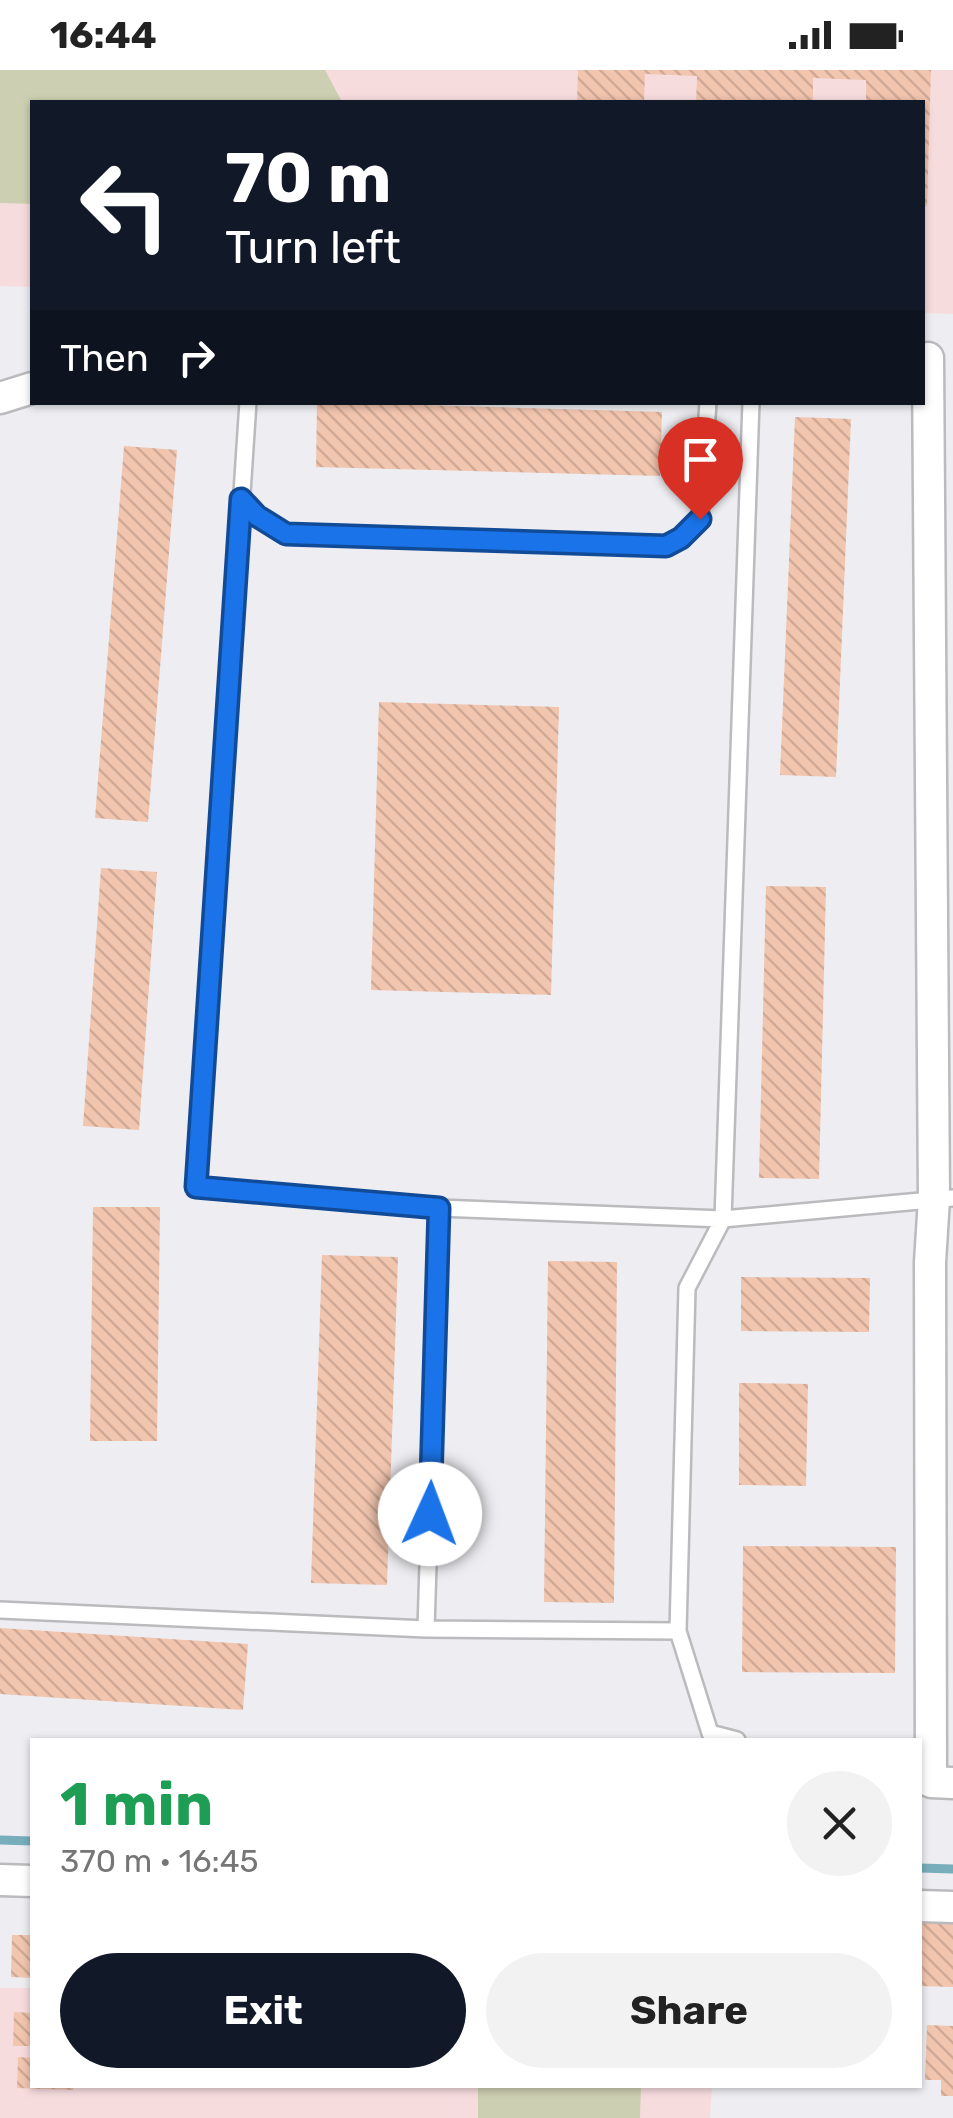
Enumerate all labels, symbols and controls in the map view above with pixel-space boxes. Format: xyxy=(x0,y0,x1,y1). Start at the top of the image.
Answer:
text: 16:44 xyxy=(50,12,157,58)
text: 70 m xyxy=(225,137,392,220)
icon: left xyxy=(60,140,190,270)
text: Turn left xyxy=(225,221,401,274)
icon: right xyxy=(169,330,224,385)
text: Then xyxy=(60,335,149,381)
pin xyxy=(658,417,743,520)
icon: arrive xyxy=(673,432,728,487)
position arrow xyxy=(378,1462,482,1566)
text: 1 min xyxy=(60,1769,213,1840)
button: close xyxy=(787,1771,892,1876)
text: 370 m · 16:45 xyxy=(60,1842,259,1880)
button: Exit xyxy=(60,1953,466,2068)
button: Share xyxy=(486,1953,892,2068)

